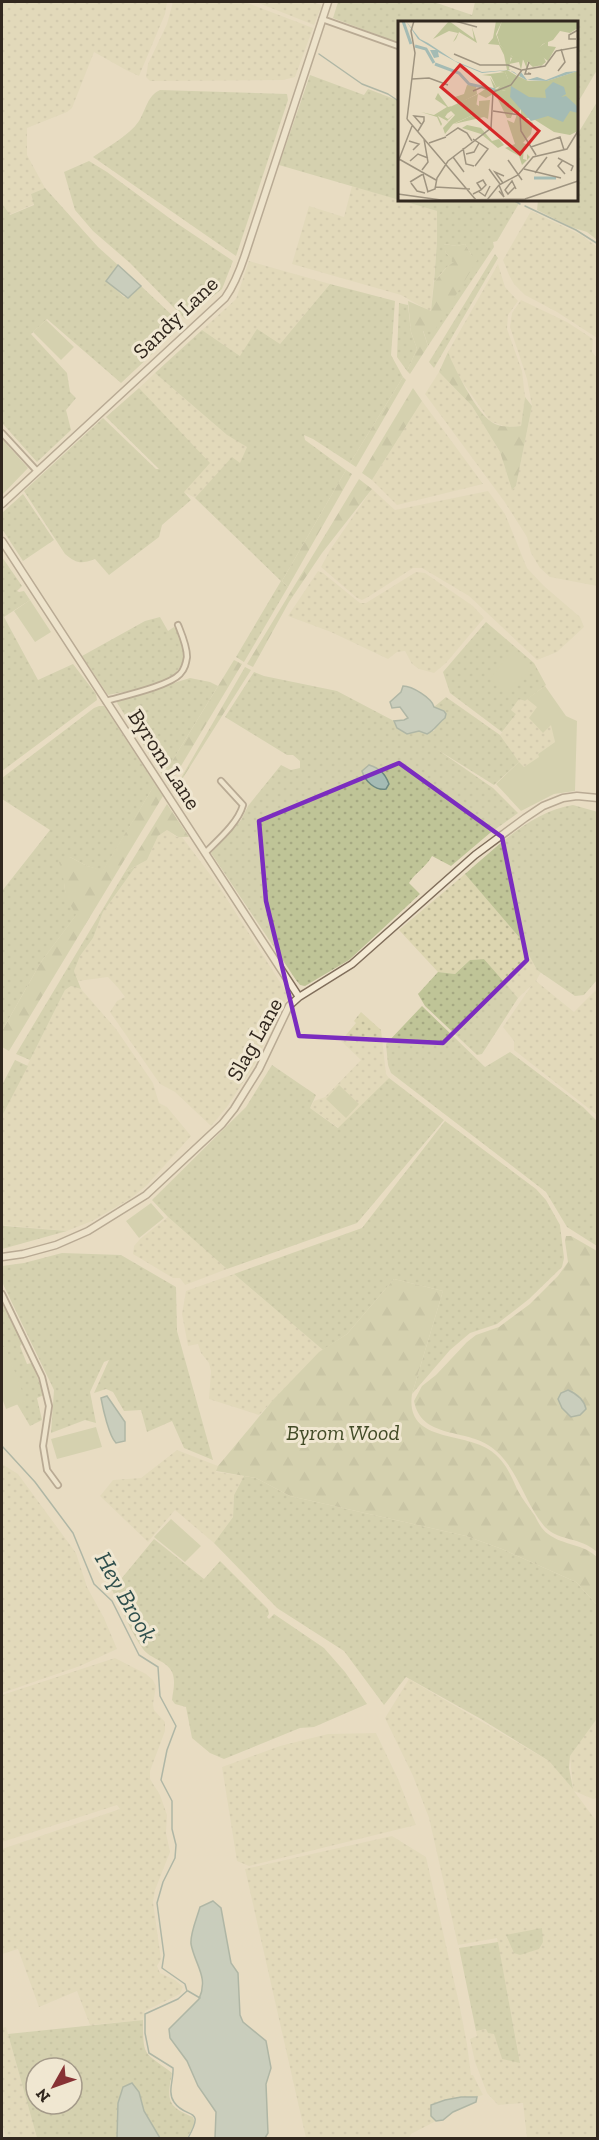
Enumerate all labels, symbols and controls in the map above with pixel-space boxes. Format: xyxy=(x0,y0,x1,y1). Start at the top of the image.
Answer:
inset map xyxy=(398,21,578,201)
street label: Sandy Lane xyxy=(127,270,224,365)
street label: Byrom Lane xyxy=(122,704,207,815)
street label: Slag Lane xyxy=(221,993,288,1086)
park label: Byrom Wood xyxy=(286,1419,400,1446)
water label: Hey Brook xyxy=(89,1546,164,1647)
north arrow xyxy=(24,2056,84,2116)
text: N xyxy=(32,2085,54,2106)

